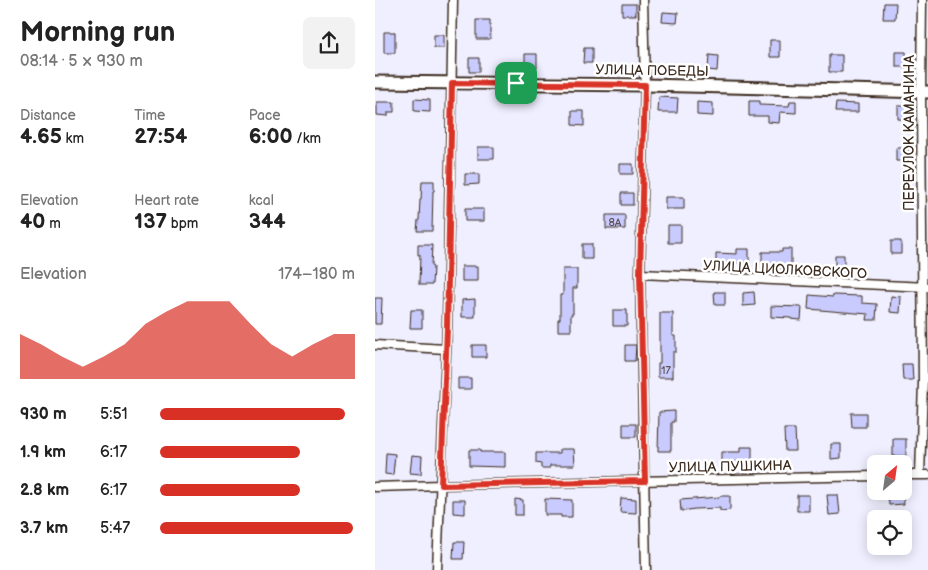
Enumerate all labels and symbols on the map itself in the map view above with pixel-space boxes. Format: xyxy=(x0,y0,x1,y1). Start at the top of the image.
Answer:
street label: ПЕРЕУЛОК КАМАНИНА xyxy=(901,55,918,211)
street label: УЛИЦА ПОБЕДЫ xyxy=(595,61,709,80)
pin xyxy=(495,62,537,104)
house number: 8А xyxy=(608,216,622,229)
street label: УЛИЦА ЦИОЛКОВСКОГО xyxy=(703,257,867,282)
house number: 17 xyxy=(661,364,671,377)
north arrow xyxy=(867,455,913,500)
street label: УЛИЦА ПУШКИНА xyxy=(668,457,792,476)

